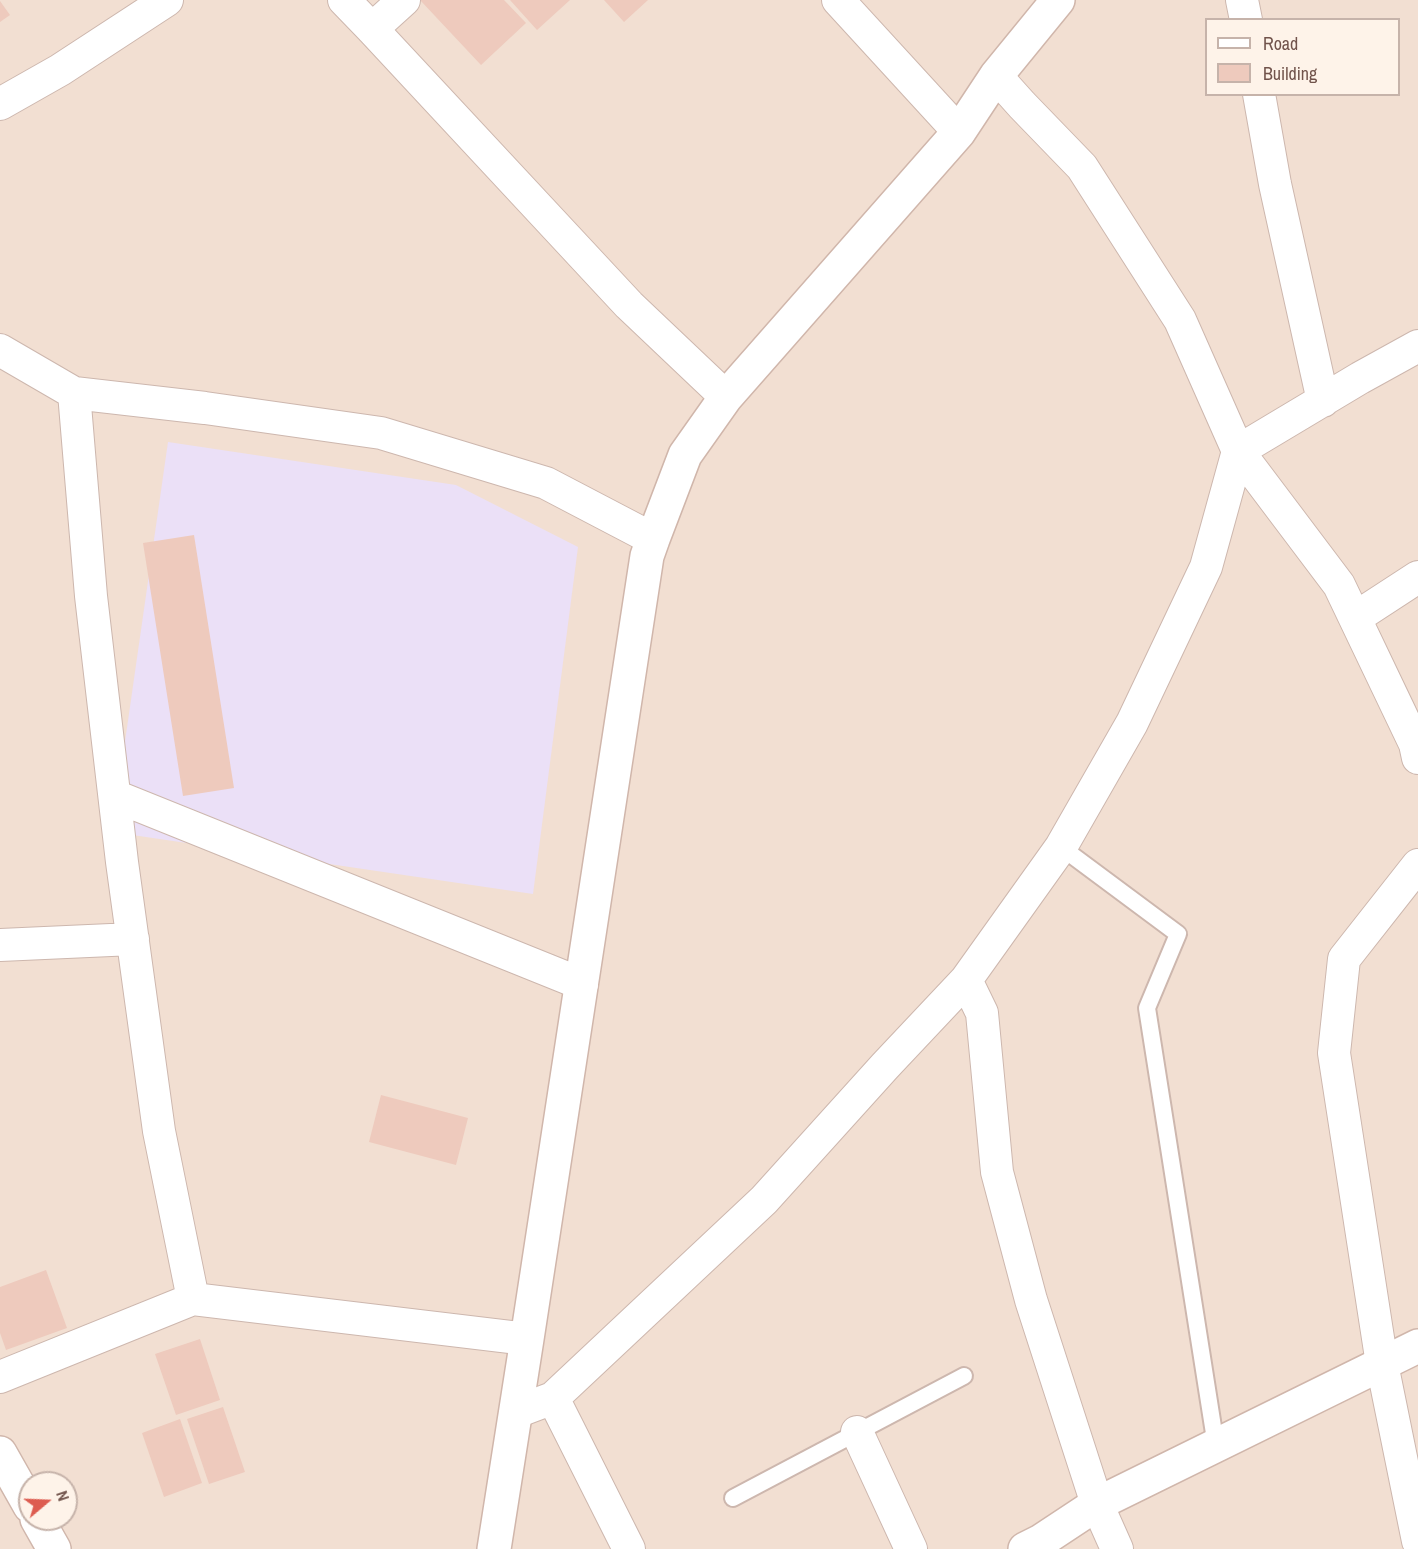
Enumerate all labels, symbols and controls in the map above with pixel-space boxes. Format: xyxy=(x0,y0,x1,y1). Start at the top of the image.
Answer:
legend xyxy=(1205,18,1400,96)
text: Road xyxy=(1263,31,1298,56)
text: Building xyxy=(1263,61,1317,86)
north arrow xyxy=(18,1471,78,1531)
text: N xyxy=(51,1488,75,1504)

